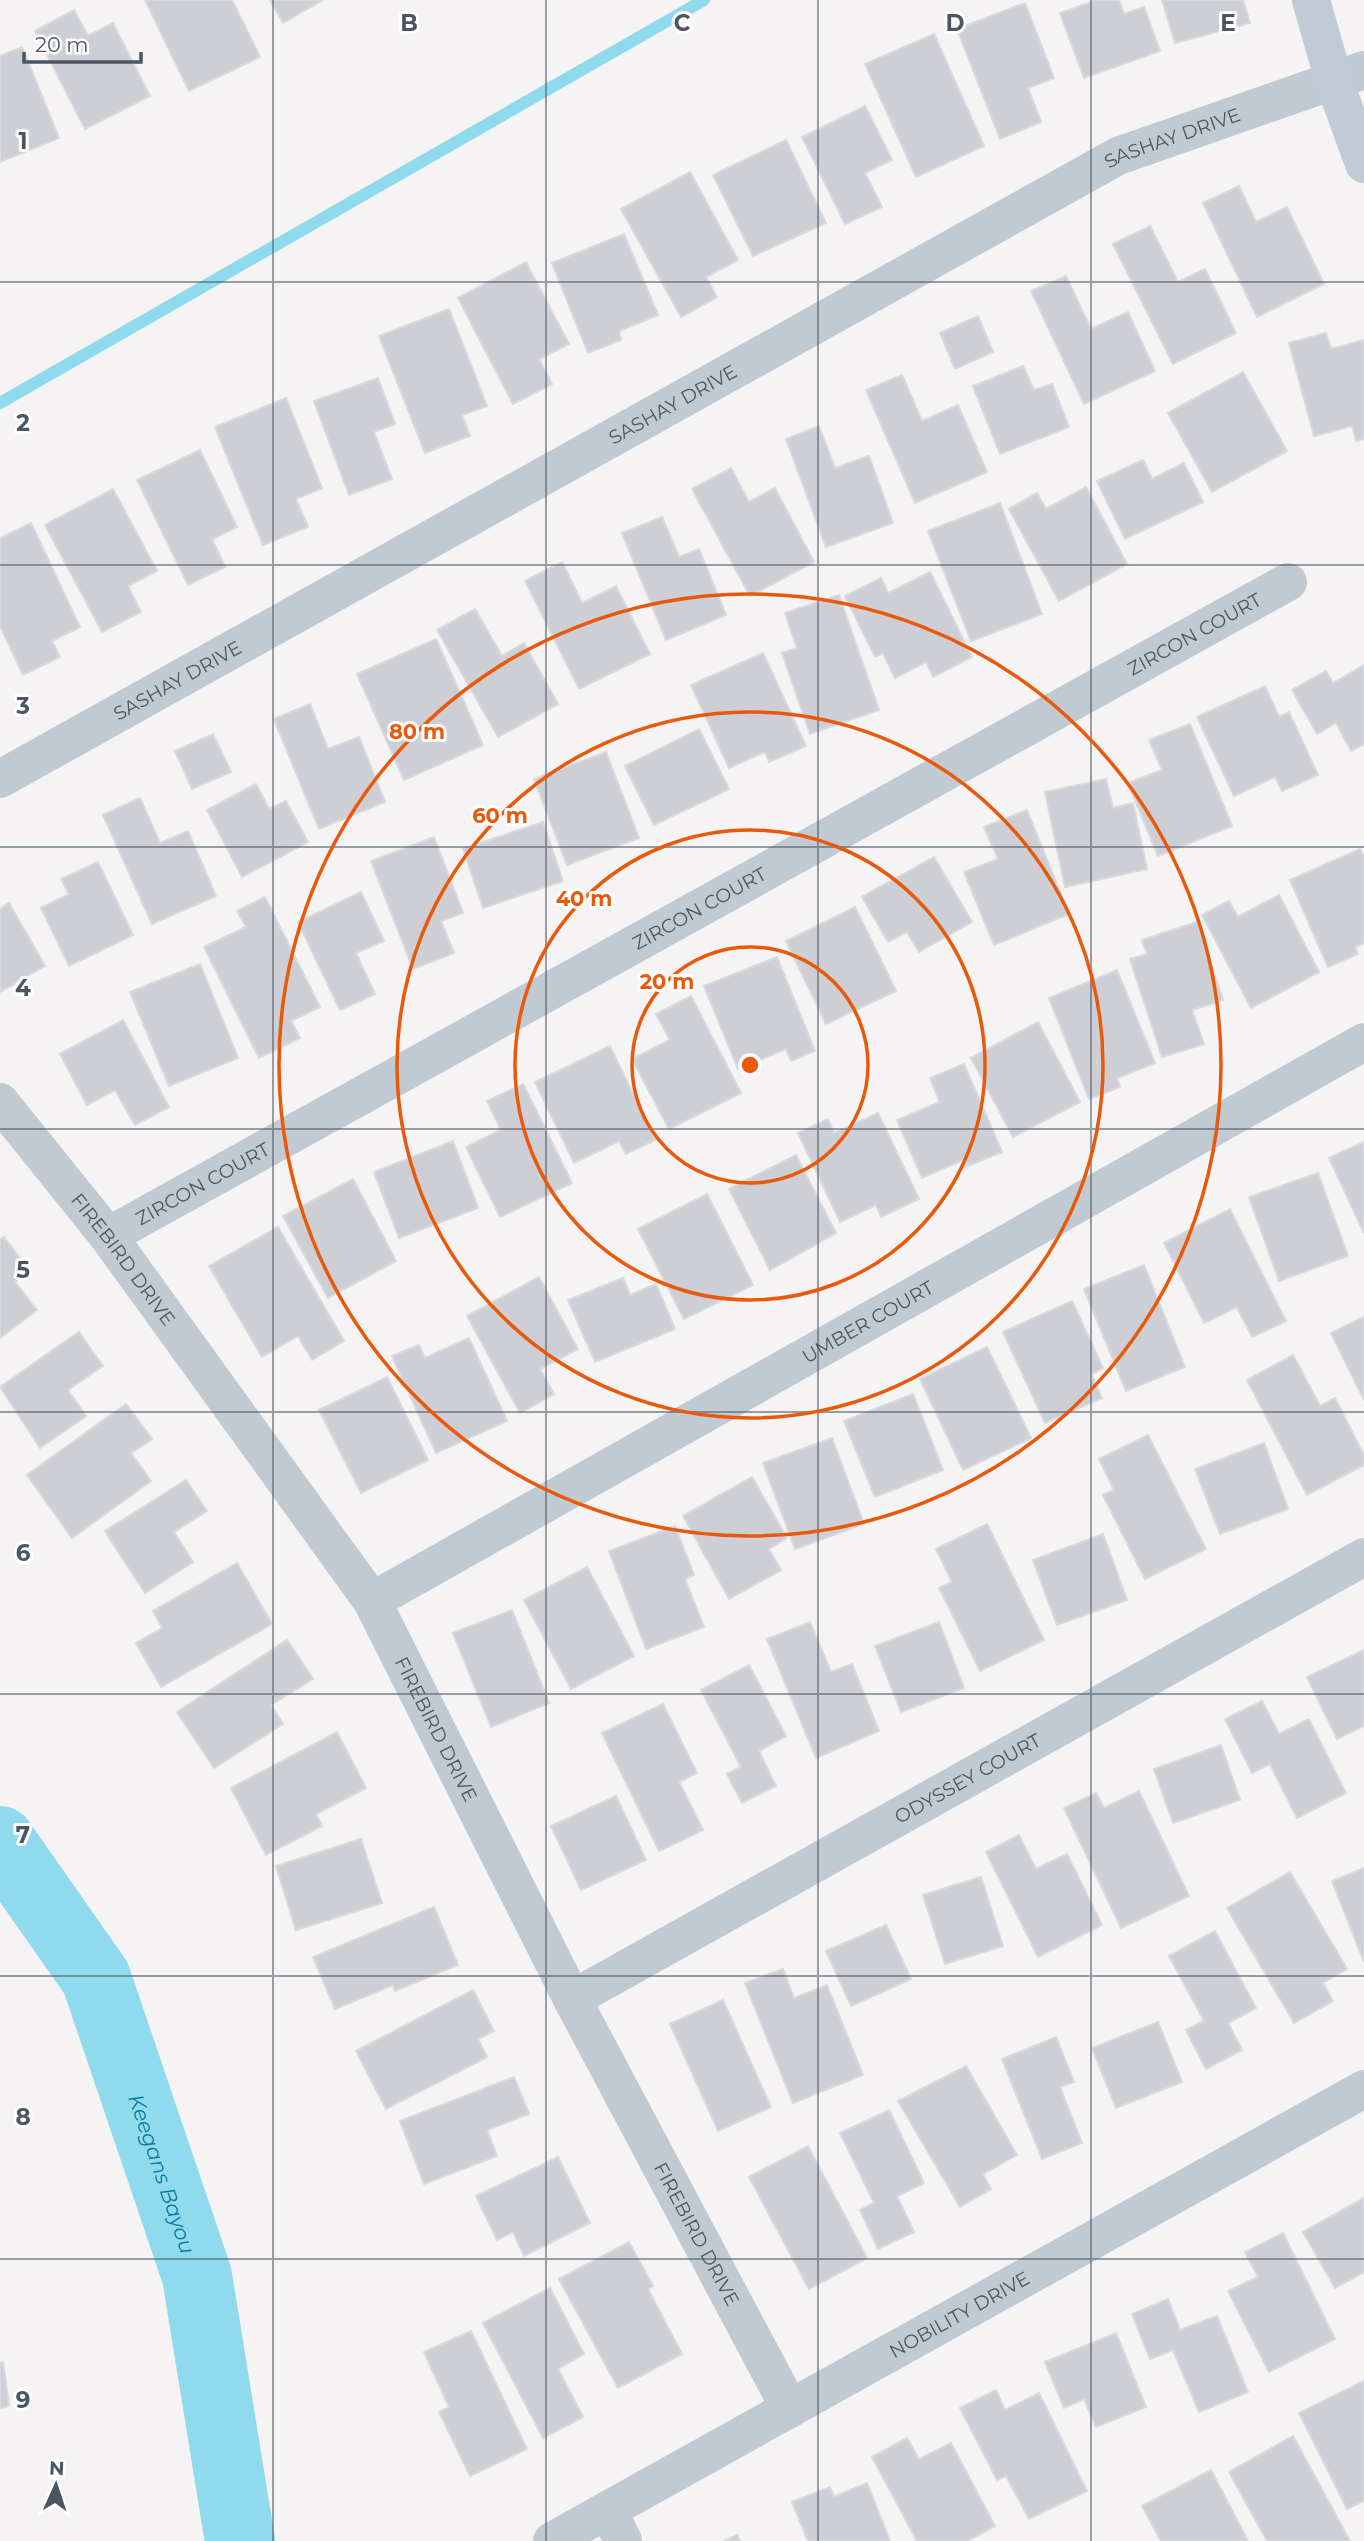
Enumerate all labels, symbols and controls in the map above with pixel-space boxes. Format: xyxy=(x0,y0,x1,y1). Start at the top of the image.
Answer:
text: B xyxy=(400,9,418,37)
text: C xyxy=(674,9,691,37)
text: D xyxy=(946,9,965,37)
text: E xyxy=(1220,9,1236,37)
scale bar xyxy=(24,21,142,65)
text: 20 m xyxy=(35,32,89,57)
street label: SASHAY DRIVE xyxy=(1100,103,1243,173)
text: 1 xyxy=(18,127,28,155)
street label: SASHAY DRIVE xyxy=(605,359,741,449)
text: 2 xyxy=(16,409,30,437)
street label: ZIRCON COURT xyxy=(1123,588,1265,680)
street label: SASHAY DRIVE xyxy=(109,635,245,725)
text: 3 xyxy=(15,692,30,720)
text: 80 m xyxy=(389,719,445,744)
text: 60 m xyxy=(472,803,528,828)
street label: ZIRCON COURT xyxy=(628,862,770,955)
text: 40 m xyxy=(556,886,612,911)
text: 20 m xyxy=(640,969,694,994)
text: 4 xyxy=(15,974,31,1002)
centre of rings xyxy=(738,1053,762,1077)
street label: ZIRCON COURT xyxy=(132,1137,273,1230)
street label: FIREBIRD DRIVE xyxy=(67,1188,180,1330)
text: 5 xyxy=(16,1256,30,1284)
street label: UMBER COURT xyxy=(798,1275,938,1368)
text: 6 xyxy=(16,1539,31,1567)
street label: FIREBIRD DRIVE xyxy=(390,1653,482,1806)
street label: ODYSSEY COURT xyxy=(890,1728,1045,1828)
text: 7 xyxy=(16,1821,30,1849)
water label: Keegans Bayou xyxy=(124,2091,201,2257)
text: 8 xyxy=(15,2103,31,2131)
street label: FIREBIRD DRIVE xyxy=(649,2158,744,2310)
street label: NOBILITY DRIVE xyxy=(885,2266,1033,2363)
text: 9 xyxy=(16,2386,30,2414)
north arrow xyxy=(21,2450,91,2520)
text: N xyxy=(49,2457,65,2480)

